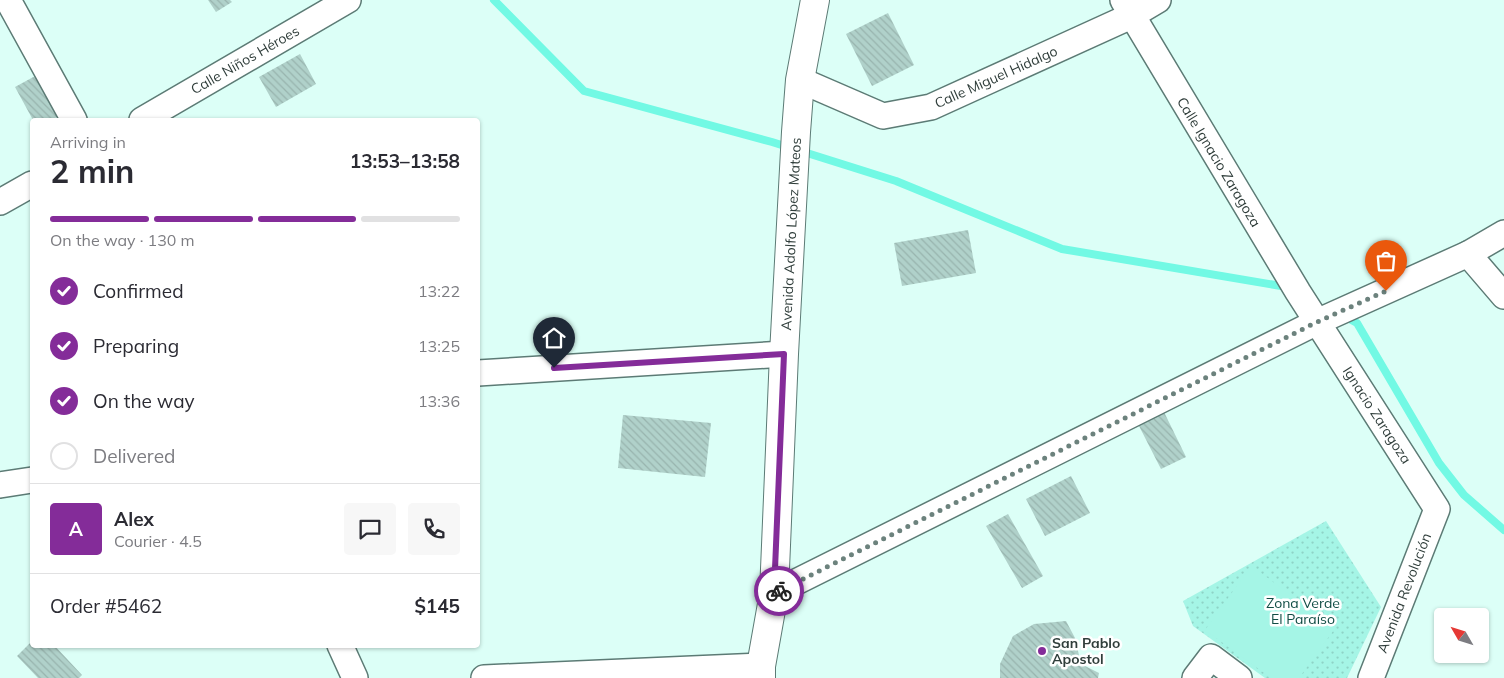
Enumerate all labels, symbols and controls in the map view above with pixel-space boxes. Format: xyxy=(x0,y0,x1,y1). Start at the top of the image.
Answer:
street label: Calle Niños Héroes xyxy=(188,22,302,98)
street label: Calle Miguel Hidalgo xyxy=(932,42,1060,112)
street label: Calle Ignacio Zaragoza xyxy=(1173,94,1265,230)
text: Arriving in xyxy=(50,132,126,152)
street label: Avenida Adolfo López Mateos xyxy=(777,137,805,331)
text: 13:53–13:58 xyxy=(350,149,460,173)
text: 2 min xyxy=(50,151,134,191)
text: On the way · 130 m xyxy=(50,230,195,250)
pin xyxy=(1365,240,1407,291)
icon: bag xyxy=(1372,247,1400,275)
icon: check xyxy=(50,277,78,305)
text: Confirmed xyxy=(93,279,184,303)
text: 13:22 xyxy=(418,281,460,301)
pin xyxy=(533,317,575,368)
icon: home xyxy=(540,324,568,352)
icon: check xyxy=(50,332,78,360)
text: Preparing xyxy=(93,334,179,358)
text: 13:25 xyxy=(418,336,460,356)
street label: Ignacio Zaragoza xyxy=(1339,363,1415,467)
icon: check xyxy=(50,387,78,415)
text: On the way xyxy=(93,389,195,413)
text: 13:36 xyxy=(418,391,460,411)
text: Delivered xyxy=(93,444,175,468)
button: chat xyxy=(344,503,396,555)
button: phone xyxy=(408,503,460,555)
text: Alex xyxy=(114,507,154,531)
text: A xyxy=(69,517,83,541)
street label: Avenida Revolución xyxy=(1373,530,1435,656)
text: Courier · 4.5 xyxy=(114,531,202,551)
courier xyxy=(754,566,804,616)
icon: bike xyxy=(765,577,793,605)
text: Order #5462 xyxy=(50,594,162,618)
text: $145 xyxy=(414,594,460,618)
park label: Zona Verde El Paraíso xyxy=(1266,594,1340,628)
north arrow xyxy=(1434,608,1489,662)
map controls xyxy=(1434,608,1489,663)
place label: San Pablo Apostol xyxy=(1052,634,1120,668)
marker: San Pablo Apostol xyxy=(1036,645,1048,657)

